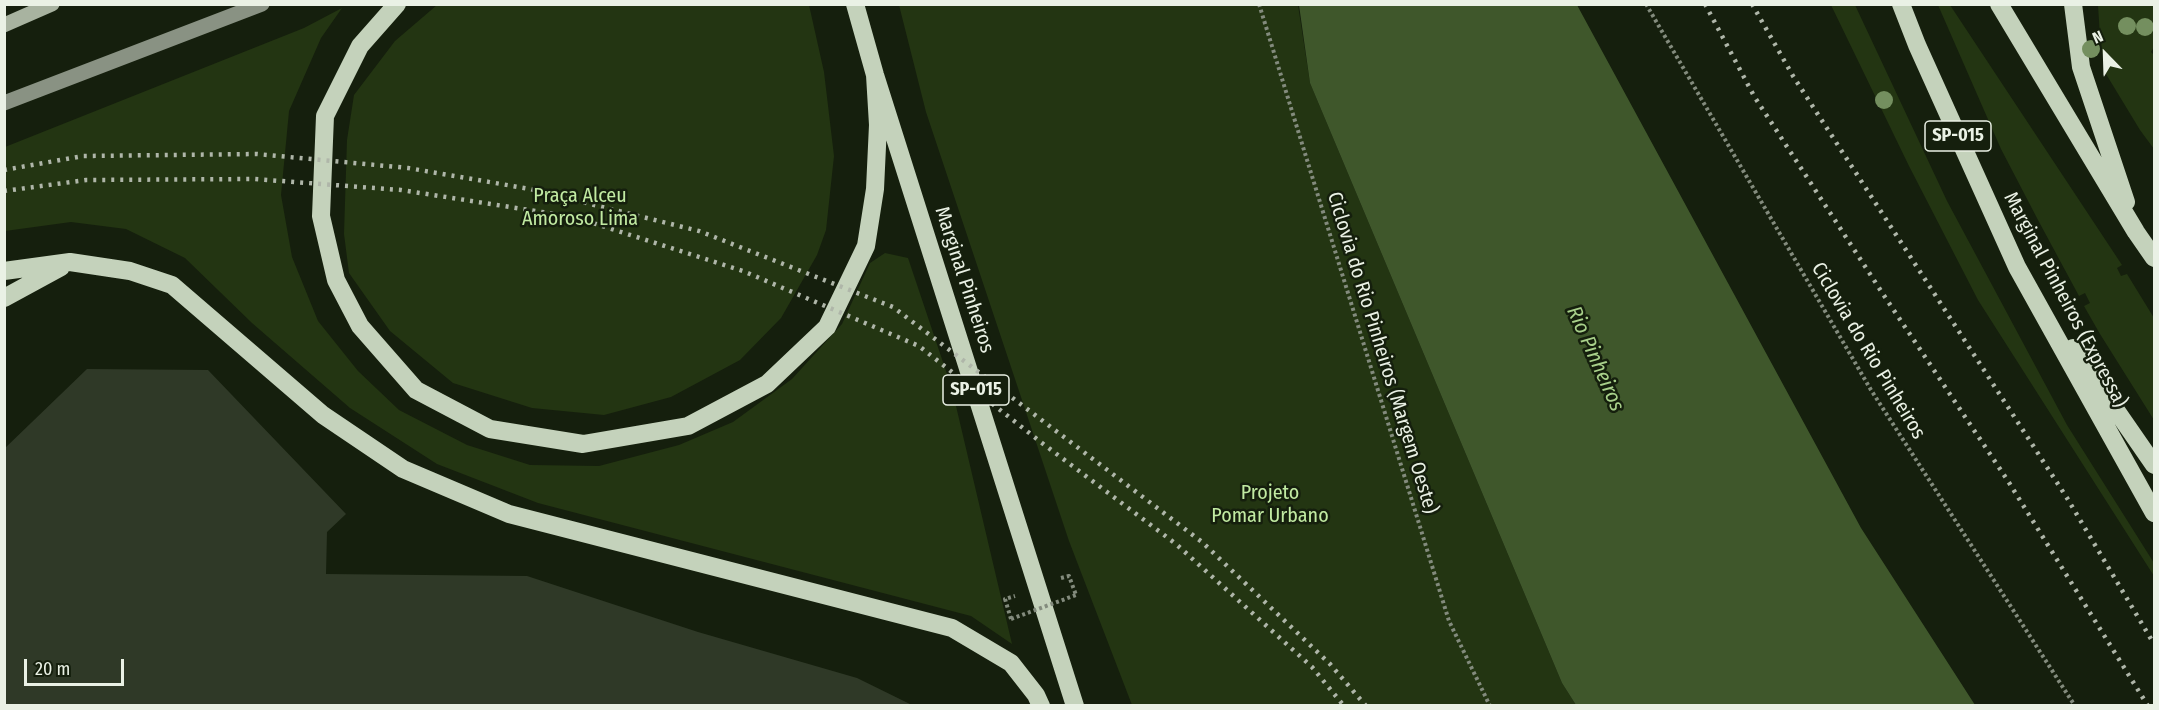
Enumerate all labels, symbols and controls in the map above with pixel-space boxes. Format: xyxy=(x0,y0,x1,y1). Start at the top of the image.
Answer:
north arrow xyxy=(2075,24,2135,84)
text: N xyxy=(2090,26,2106,48)
road number: SP-015 xyxy=(1925,121,1991,151)
park label: Praça Alceu Amoroso Lima xyxy=(522,184,638,231)
street label: Marginal Pinheiros (Expressa) xyxy=(1998,188,2132,412)
street label: Ciclovia do Rio Pinheiros (Margem Oeste) xyxy=(1322,189,1442,517)
street label: Marginal Pinheiros xyxy=(929,204,999,356)
street label: Ciclovia do Rio Pinheiros xyxy=(1806,258,1930,444)
water label: Rio Pinheiros xyxy=(1561,303,1629,415)
road number: SP-015 xyxy=(943,375,1009,405)
park label: Projeto Pomar Urbano xyxy=(1211,481,1329,528)
scale bar xyxy=(27,647,128,685)
text: 20 m xyxy=(35,658,70,680)

